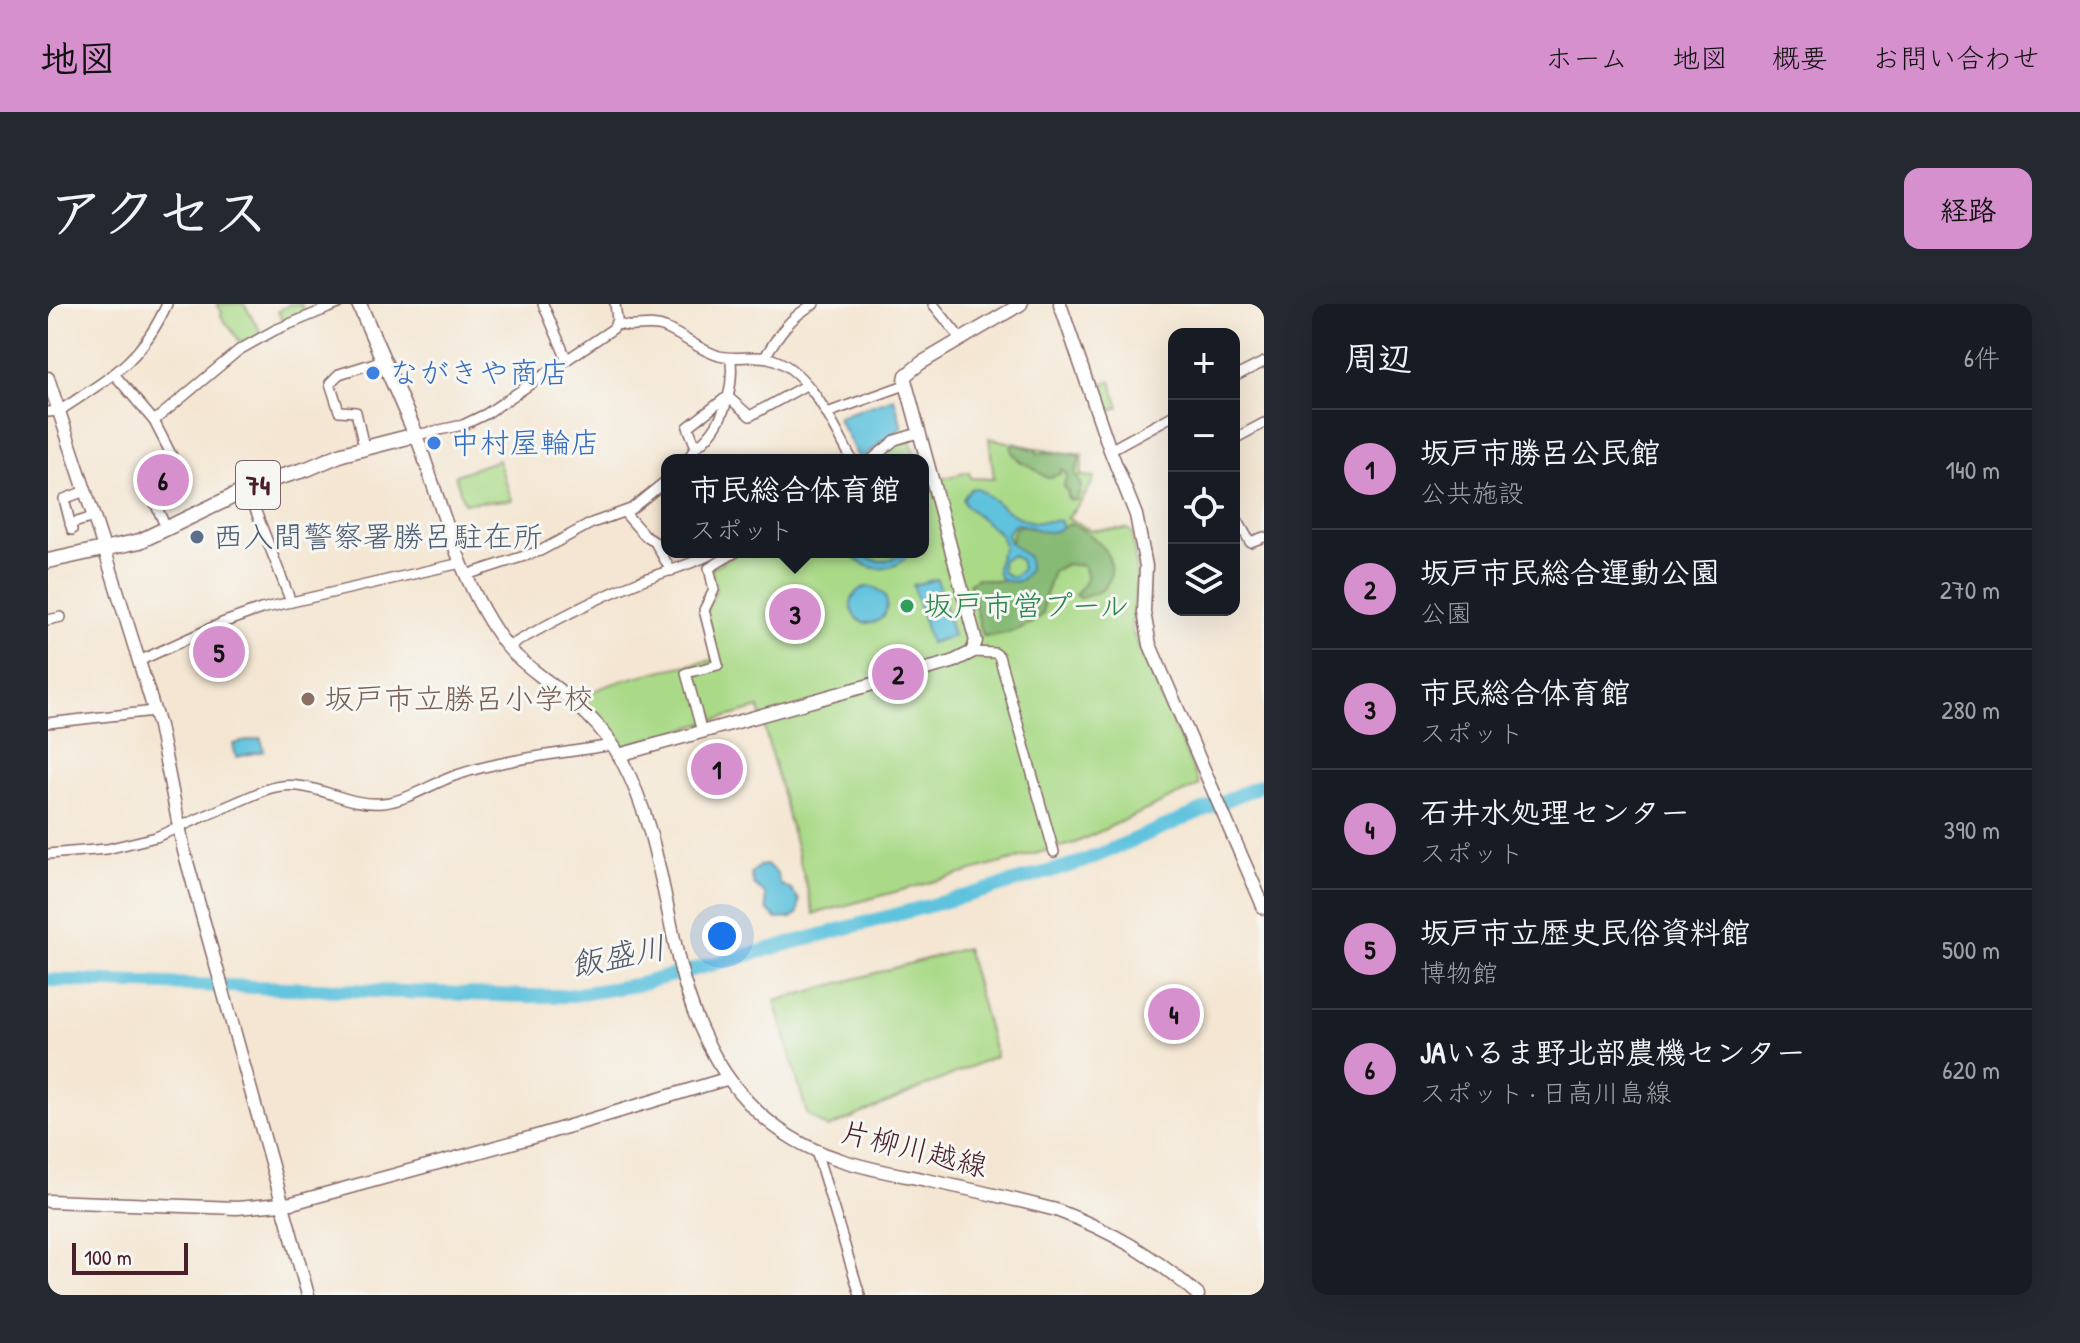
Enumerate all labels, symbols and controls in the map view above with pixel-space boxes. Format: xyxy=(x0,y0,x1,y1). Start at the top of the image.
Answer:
text: 地図 xyxy=(40,32,116,84)
text: ホーム xyxy=(1545,39,1628,77)
text: 地図 xyxy=(1672,39,1728,77)
text: 概要 xyxy=(1772,39,1828,77)
text: お問い合わせ xyxy=(1872,39,2040,77)
button: 経路 xyxy=(1904,168,2032,249)
text: アクセス xyxy=(48,174,269,249)
map controls xyxy=(1168,328,1240,616)
button: + xyxy=(1168,328,1240,400)
text: 周辺 xyxy=(1344,335,1412,381)
text: 6件 xyxy=(1964,340,2000,375)
place label: ながきや商店 xyxy=(389,352,569,392)
marker: ながきや商店 xyxy=(364,364,382,382)
button: − xyxy=(1168,400,1240,472)
place label: 中村屋輪店 xyxy=(450,422,600,462)
text: 坂戸市勝呂公民館 xyxy=(1420,432,1660,472)
marker: 中村屋輪店 xyxy=(425,434,443,452)
pin: 6 xyxy=(137,450,189,510)
text: 1 xyxy=(1365,452,1375,487)
text: 140 m xyxy=(1946,452,2000,487)
popup xyxy=(661,454,929,558)
road number: 74 xyxy=(236,461,280,509)
text: 市民総合体育館 xyxy=(690,469,900,509)
button: locate xyxy=(1168,472,1240,544)
text: 公共施設 xyxy=(1420,475,1524,510)
text: スポット xyxy=(690,512,794,547)
place label: 西入間警察署勝呂駐在所 xyxy=(213,516,543,556)
marker: 西入間警察署勝呂駐在所 xyxy=(188,528,206,546)
button: layers xyxy=(1168,544,1240,616)
text: 坂戸市民総合運動公園 xyxy=(1420,552,1720,592)
text: 2 xyxy=(1364,572,1376,607)
text: 270 m xyxy=(1940,572,2000,607)
pin: 3 xyxy=(769,584,821,644)
place label: 坂戸市営プール xyxy=(923,585,1129,625)
text: 公園 xyxy=(1420,595,1472,630)
marker: 坂戸市営プール xyxy=(898,597,916,615)
pin: 5 xyxy=(193,622,245,682)
pin: 2 xyxy=(872,644,924,704)
text: 市民総合体育館 xyxy=(1420,672,1630,712)
place label: 坂戸市立勝呂小学校 xyxy=(324,678,594,718)
marker: 坂戸市立勝呂小学校 xyxy=(299,690,317,708)
text: 3 xyxy=(1364,692,1376,727)
text: 280 m xyxy=(1941,692,2000,727)
text: スポット xyxy=(1420,715,1524,750)
pin: 1 xyxy=(691,739,743,799)
text: 石井水処理センター xyxy=(1420,792,1690,832)
text: 4 xyxy=(1365,812,1375,847)
text: 390 m xyxy=(1944,812,2000,847)
text: スポット xyxy=(1420,835,1524,870)
text: 坂戸市立歴史民俗資料館 xyxy=(1420,912,1750,952)
your location xyxy=(702,916,742,956)
water label: 飯盛川 xyxy=(567,925,669,986)
text: 5 xyxy=(1365,932,1376,967)
text: 500 m xyxy=(1942,932,2000,967)
text: 博物館 xyxy=(1420,955,1498,990)
pin: 4 xyxy=(1148,984,1200,1044)
text: JAいるま野北部農機センター xyxy=(1420,1032,1806,1072)
text: 6 xyxy=(1365,1052,1375,1087)
text: 620 m xyxy=(1942,1052,2000,1087)
text: スポット · 日高川島線 xyxy=(1420,1075,1671,1110)
street label: 片柳川越線 xyxy=(837,1110,992,1186)
scale bar xyxy=(72,1239,188,1275)
text: 100 m xyxy=(84,1242,132,1272)

